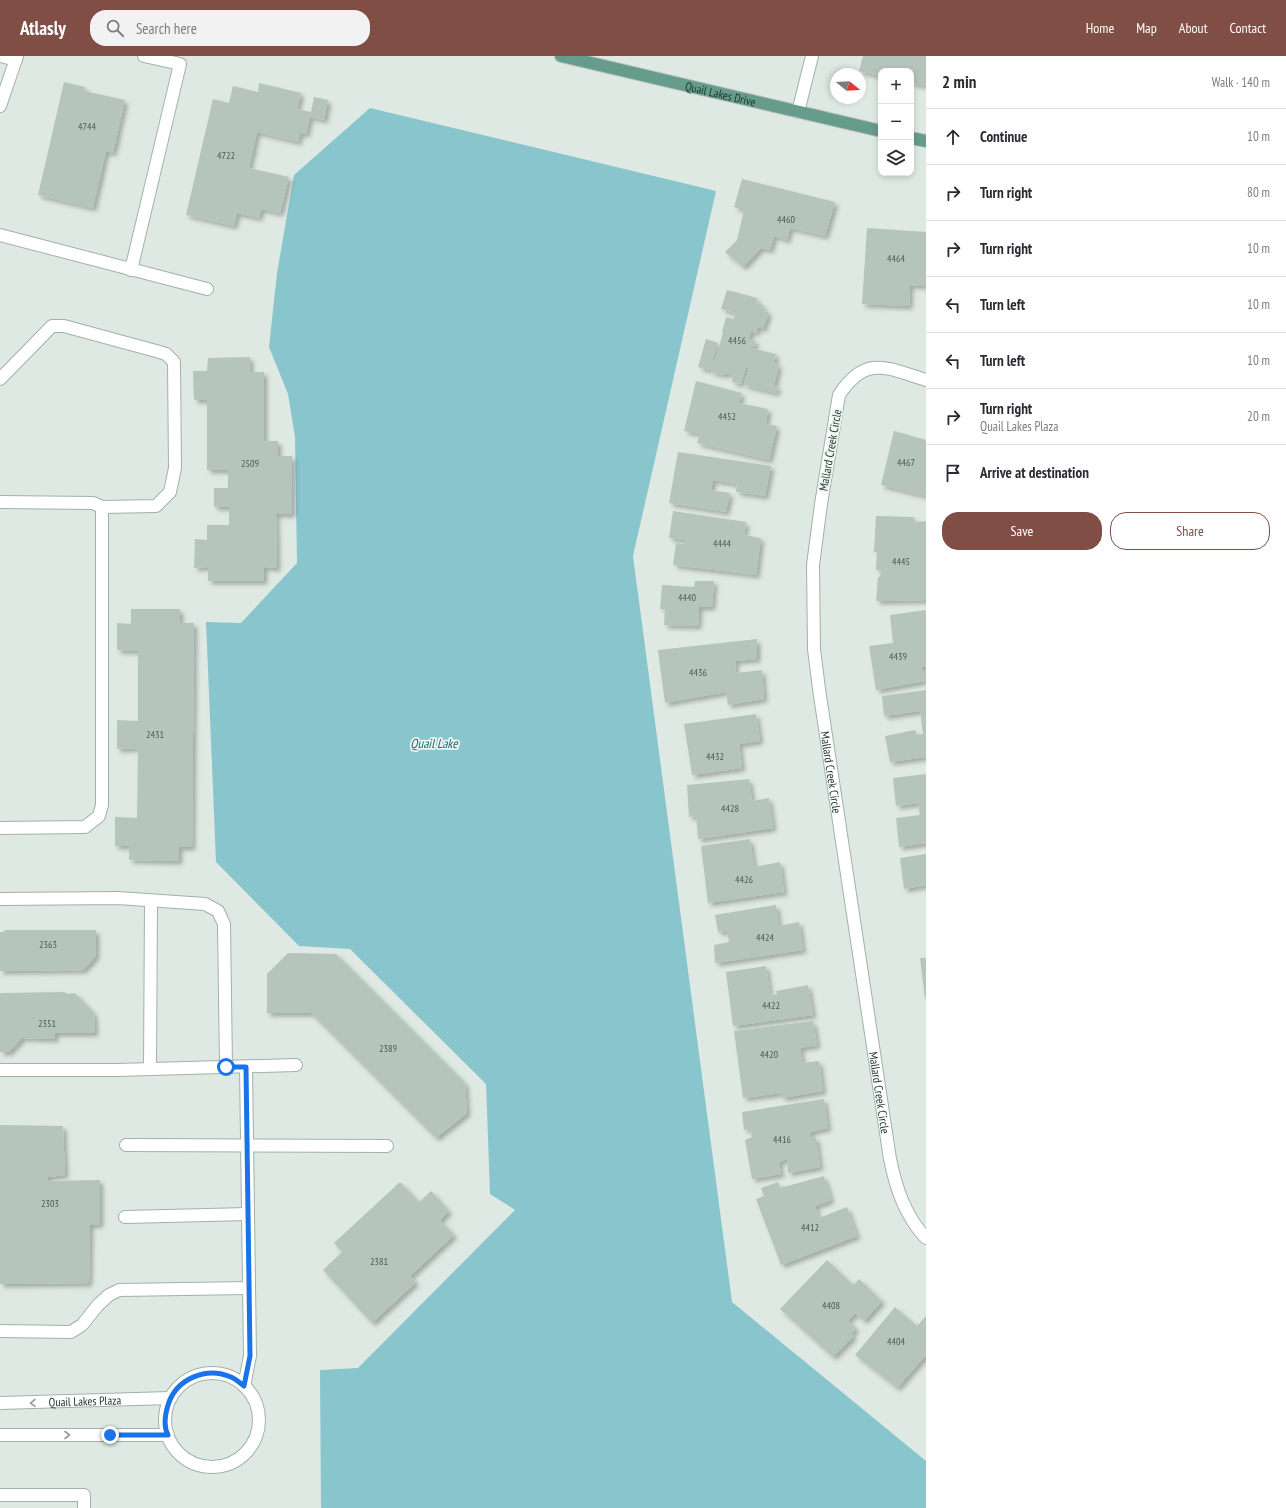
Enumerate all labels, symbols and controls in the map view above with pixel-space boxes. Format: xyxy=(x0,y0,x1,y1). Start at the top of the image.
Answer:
search box xyxy=(90,10,370,46)
text: Atlasly xyxy=(20,16,66,40)
icon: search xyxy=(104,17,126,39)
text: Search here xyxy=(136,19,197,38)
text: Home xyxy=(1086,19,1114,37)
text: Map xyxy=(1136,19,1157,37)
text: About xyxy=(1179,19,1208,37)
text: Contact xyxy=(1230,19,1266,37)
north arrow xyxy=(830,68,866,104)
map controls xyxy=(878,68,914,176)
button: + xyxy=(878,68,914,104)
text: 2 min xyxy=(942,71,976,93)
text: Walk · 140 m xyxy=(1212,74,1270,91)
street label: Quail Lakes Drive xyxy=(684,78,758,109)
button: − xyxy=(878,104,914,140)
house number: 4744 xyxy=(78,120,97,133)
icon: ahead xyxy=(942,126,964,148)
text: Continue xyxy=(980,127,1027,146)
text: 10 m xyxy=(1247,128,1270,145)
button: layers xyxy=(878,140,914,176)
house number: 4722 xyxy=(217,149,235,162)
icon: right xyxy=(942,182,964,204)
text: Turn right xyxy=(980,183,1032,202)
text: 80 m xyxy=(1247,184,1270,201)
house number: 4460 xyxy=(777,213,796,226)
icon: right xyxy=(942,238,964,260)
text: Turn right xyxy=(980,239,1032,258)
text: 10 m xyxy=(1247,240,1270,257)
house number: 4464 xyxy=(887,252,906,265)
icon: left xyxy=(942,294,964,316)
text: Turn left xyxy=(980,295,1025,314)
text: 10 m xyxy=(1247,296,1270,313)
house number: 4456 xyxy=(728,334,747,347)
icon: left xyxy=(942,350,964,372)
text: Turn left xyxy=(980,351,1025,370)
text: 10 m xyxy=(1247,352,1270,369)
text: Turn right xyxy=(980,399,1032,418)
icon: right xyxy=(942,406,964,428)
street label: Mallard Creek Circle xyxy=(815,408,845,492)
text: 20 m xyxy=(1247,408,1270,425)
house number: 4452 xyxy=(718,410,736,423)
text: Quail Lakes Plaza xyxy=(980,418,1058,435)
house number: 4467 xyxy=(897,456,915,469)
house number: 2509 xyxy=(241,457,259,470)
icon: arrive xyxy=(942,462,964,484)
text: Arrive at destination xyxy=(980,463,1089,482)
button: Save xyxy=(942,512,1102,550)
button: Share xyxy=(1110,512,1270,550)
house number: 4444 xyxy=(713,537,732,550)
house number: 4445 xyxy=(892,555,910,568)
house number: 4440 xyxy=(678,591,697,604)
house number: 4439 xyxy=(889,650,907,663)
house number: 4436 xyxy=(689,666,708,679)
house number: 2431 xyxy=(146,728,164,741)
street label: Mallard Creek Circle xyxy=(818,730,845,814)
water label: Quail Lake xyxy=(410,735,459,752)
house number: 4432 xyxy=(706,750,724,763)
house number: 4428 xyxy=(721,802,739,815)
house number: 4426 xyxy=(735,873,754,886)
house number: 4424 xyxy=(756,931,775,944)
house number: 2363 xyxy=(39,938,57,951)
house number: 4422 xyxy=(762,999,780,1012)
house number: 2351 xyxy=(38,1017,56,1030)
house number: 2389 xyxy=(379,1042,397,1055)
house number: 4420 xyxy=(760,1048,779,1061)
street label: Mallard Creek Circle xyxy=(866,1051,894,1135)
route start xyxy=(217,1058,235,1076)
house number: 4416 xyxy=(773,1133,792,1146)
house number: 2303 xyxy=(41,1197,59,1210)
house number: 4412 xyxy=(801,1221,819,1234)
house number: 2381 xyxy=(370,1255,388,1268)
house number: 4408 xyxy=(822,1299,840,1312)
house number: 4404 xyxy=(887,1335,906,1348)
street label: Quail Lakes Plaza xyxy=(49,1392,122,1409)
one-way arrow xyxy=(30,1398,36,1407)
route end xyxy=(101,1426,119,1444)
one-way arrow xyxy=(64,1431,70,1439)

